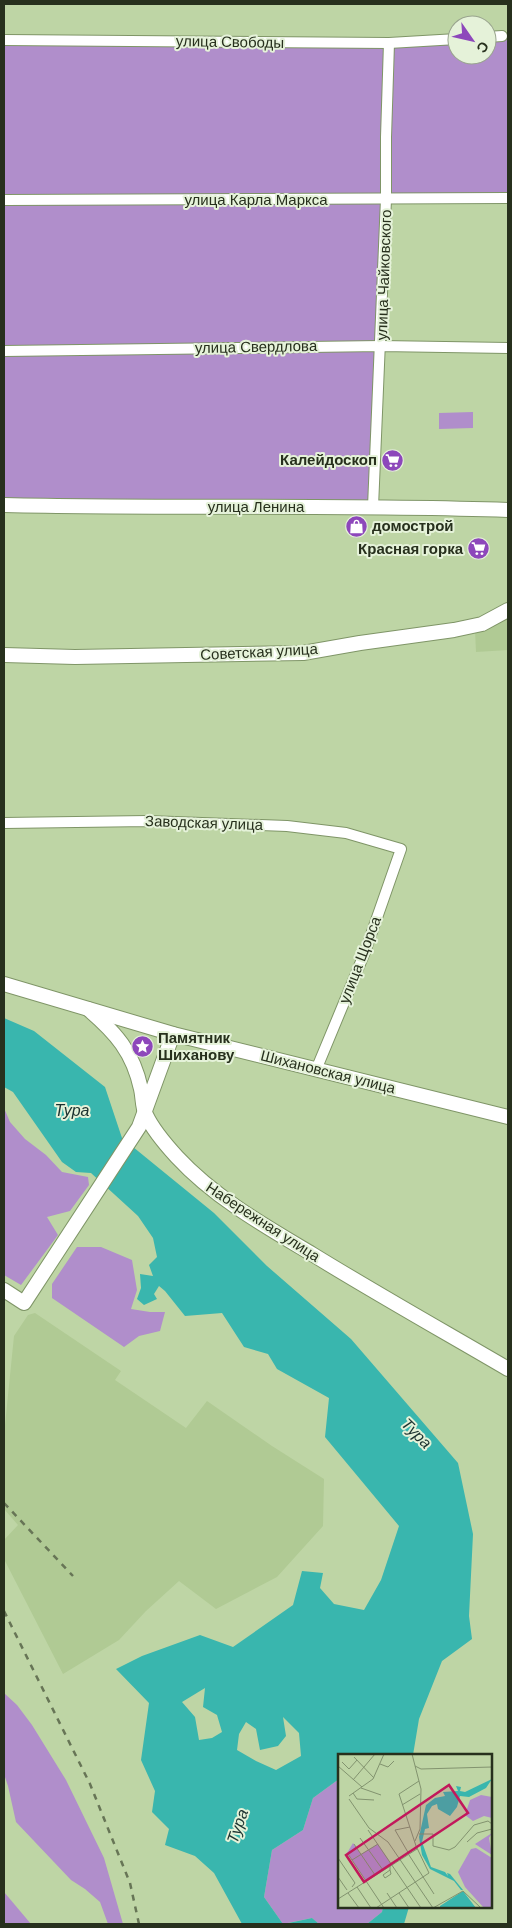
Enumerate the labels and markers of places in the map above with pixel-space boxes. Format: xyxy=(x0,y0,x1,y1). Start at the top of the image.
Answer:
supermarket icon: Калейдоскоп xyxy=(381,448,405,472)
place label: Калейдоскоп xyxy=(280,450,377,470)
shop icon: домострой xyxy=(344,514,368,538)
place label: домострой xyxy=(372,516,454,536)
supermarket icon: Красная горка xyxy=(467,537,491,561)
place label: Красная горка xyxy=(358,539,464,559)
place label: Памятник Шиханову xyxy=(158,1028,235,1065)
place icon: Памятник Шиханову xyxy=(130,1035,154,1059)

